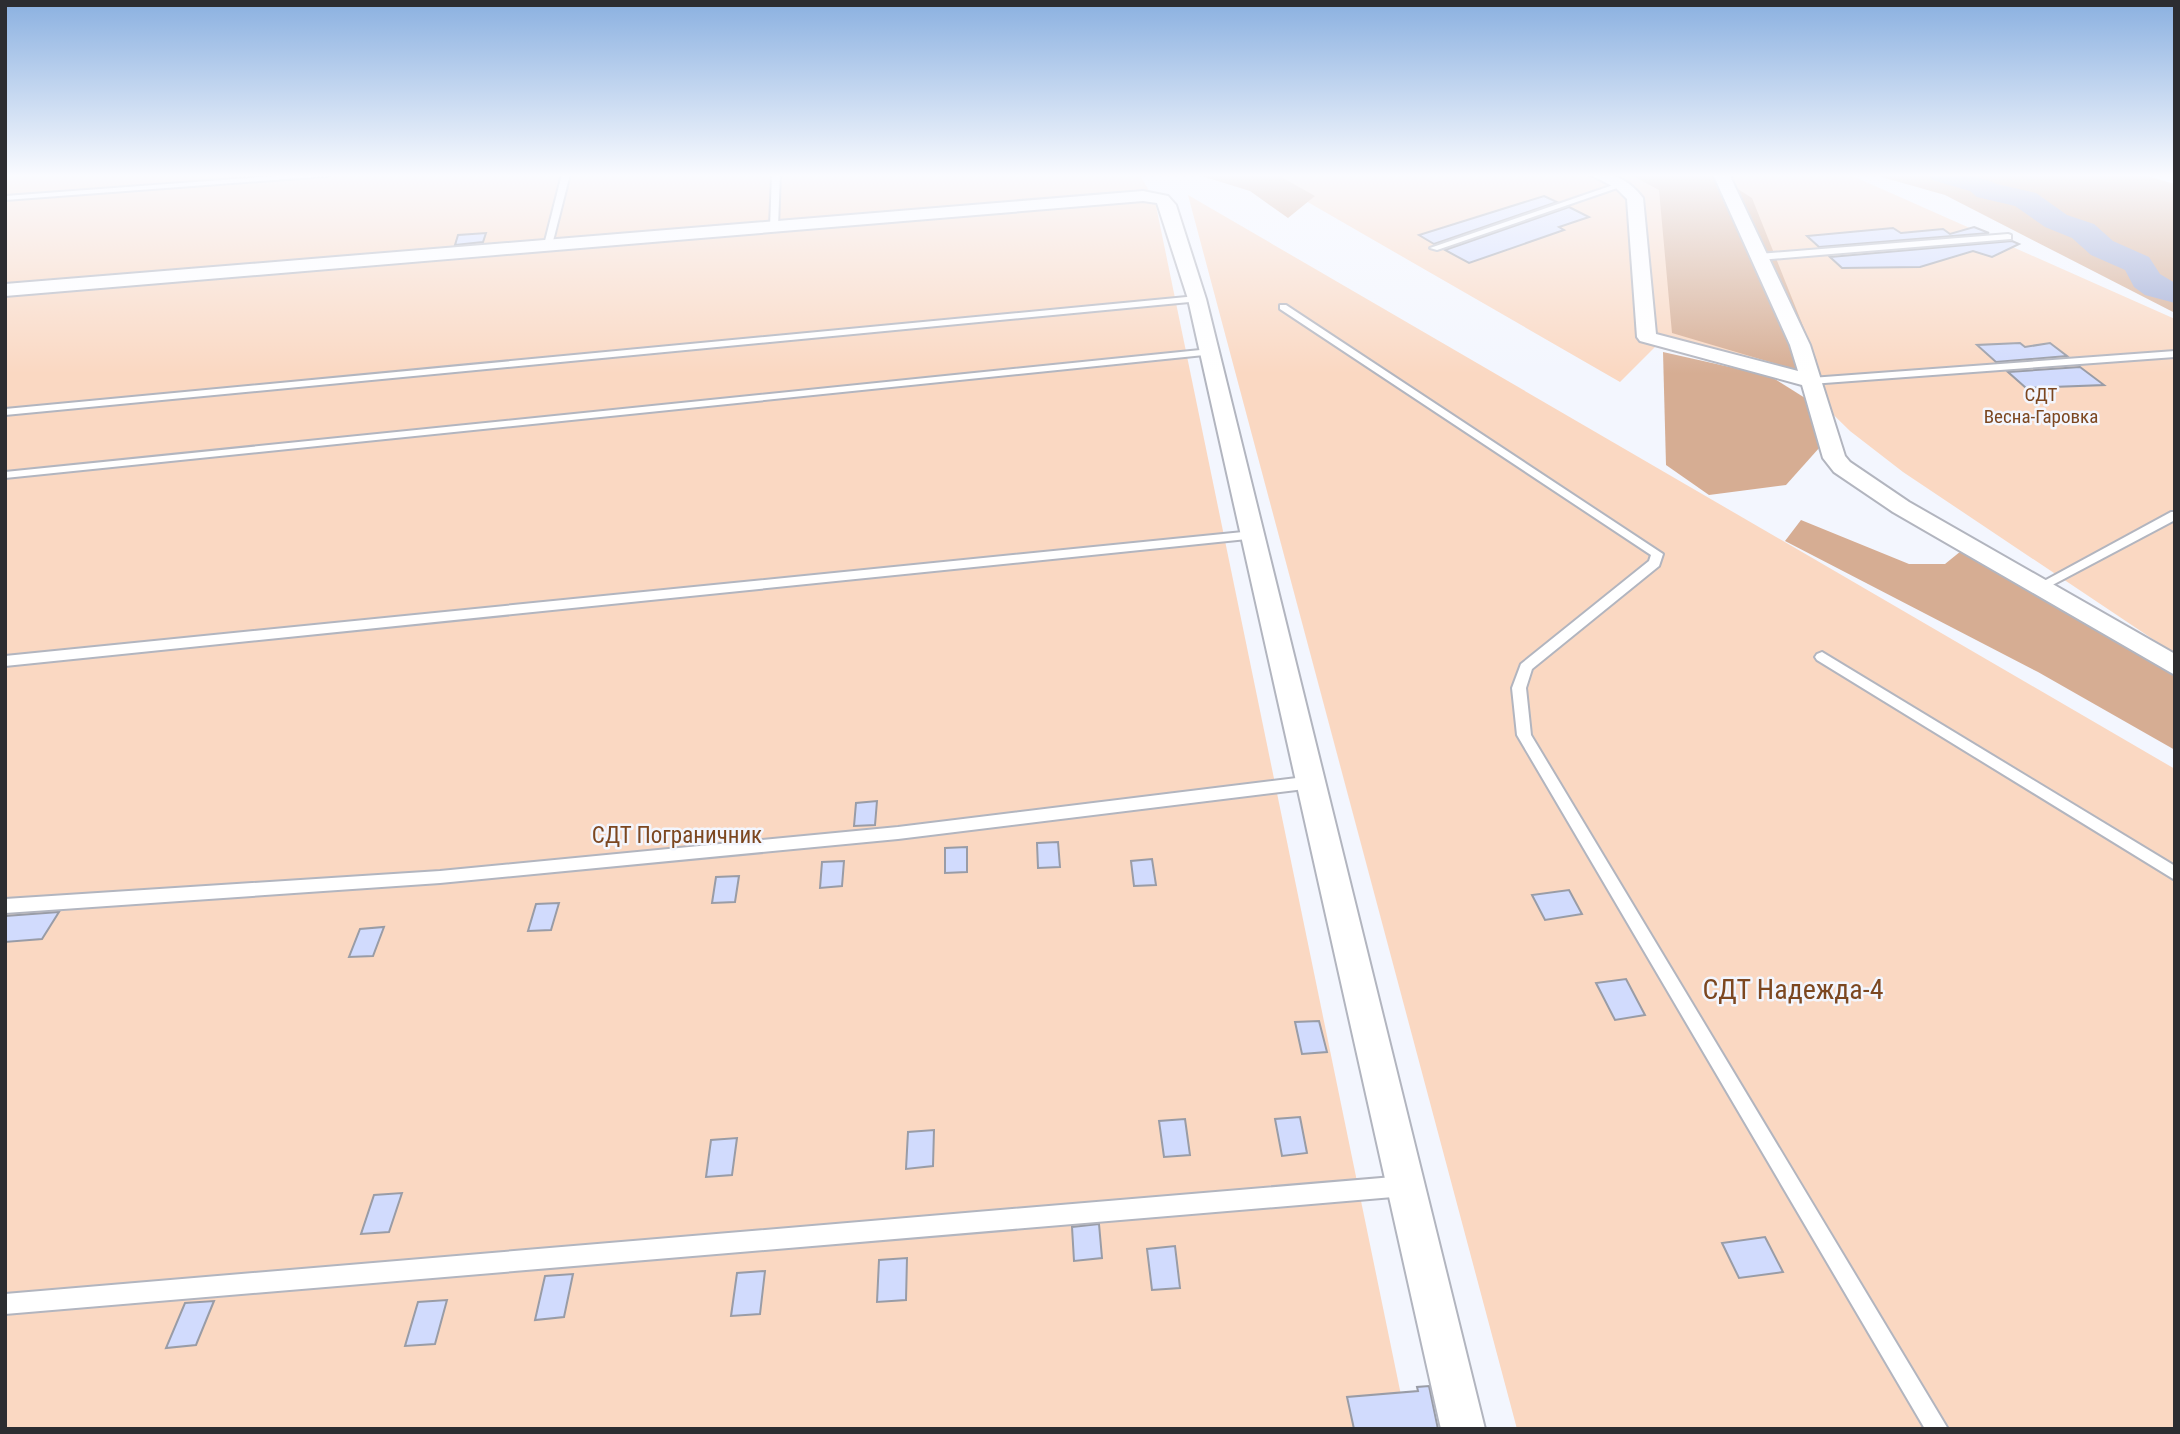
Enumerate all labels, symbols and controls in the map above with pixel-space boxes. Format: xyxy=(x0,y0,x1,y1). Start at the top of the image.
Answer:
park label: СДТ Весна-Гаровка xyxy=(1984,383,2098,428)
park label: СДТ Пограничник xyxy=(592,822,762,849)
park label: СДТ Надежда-4 xyxy=(1702,973,1884,1006)

